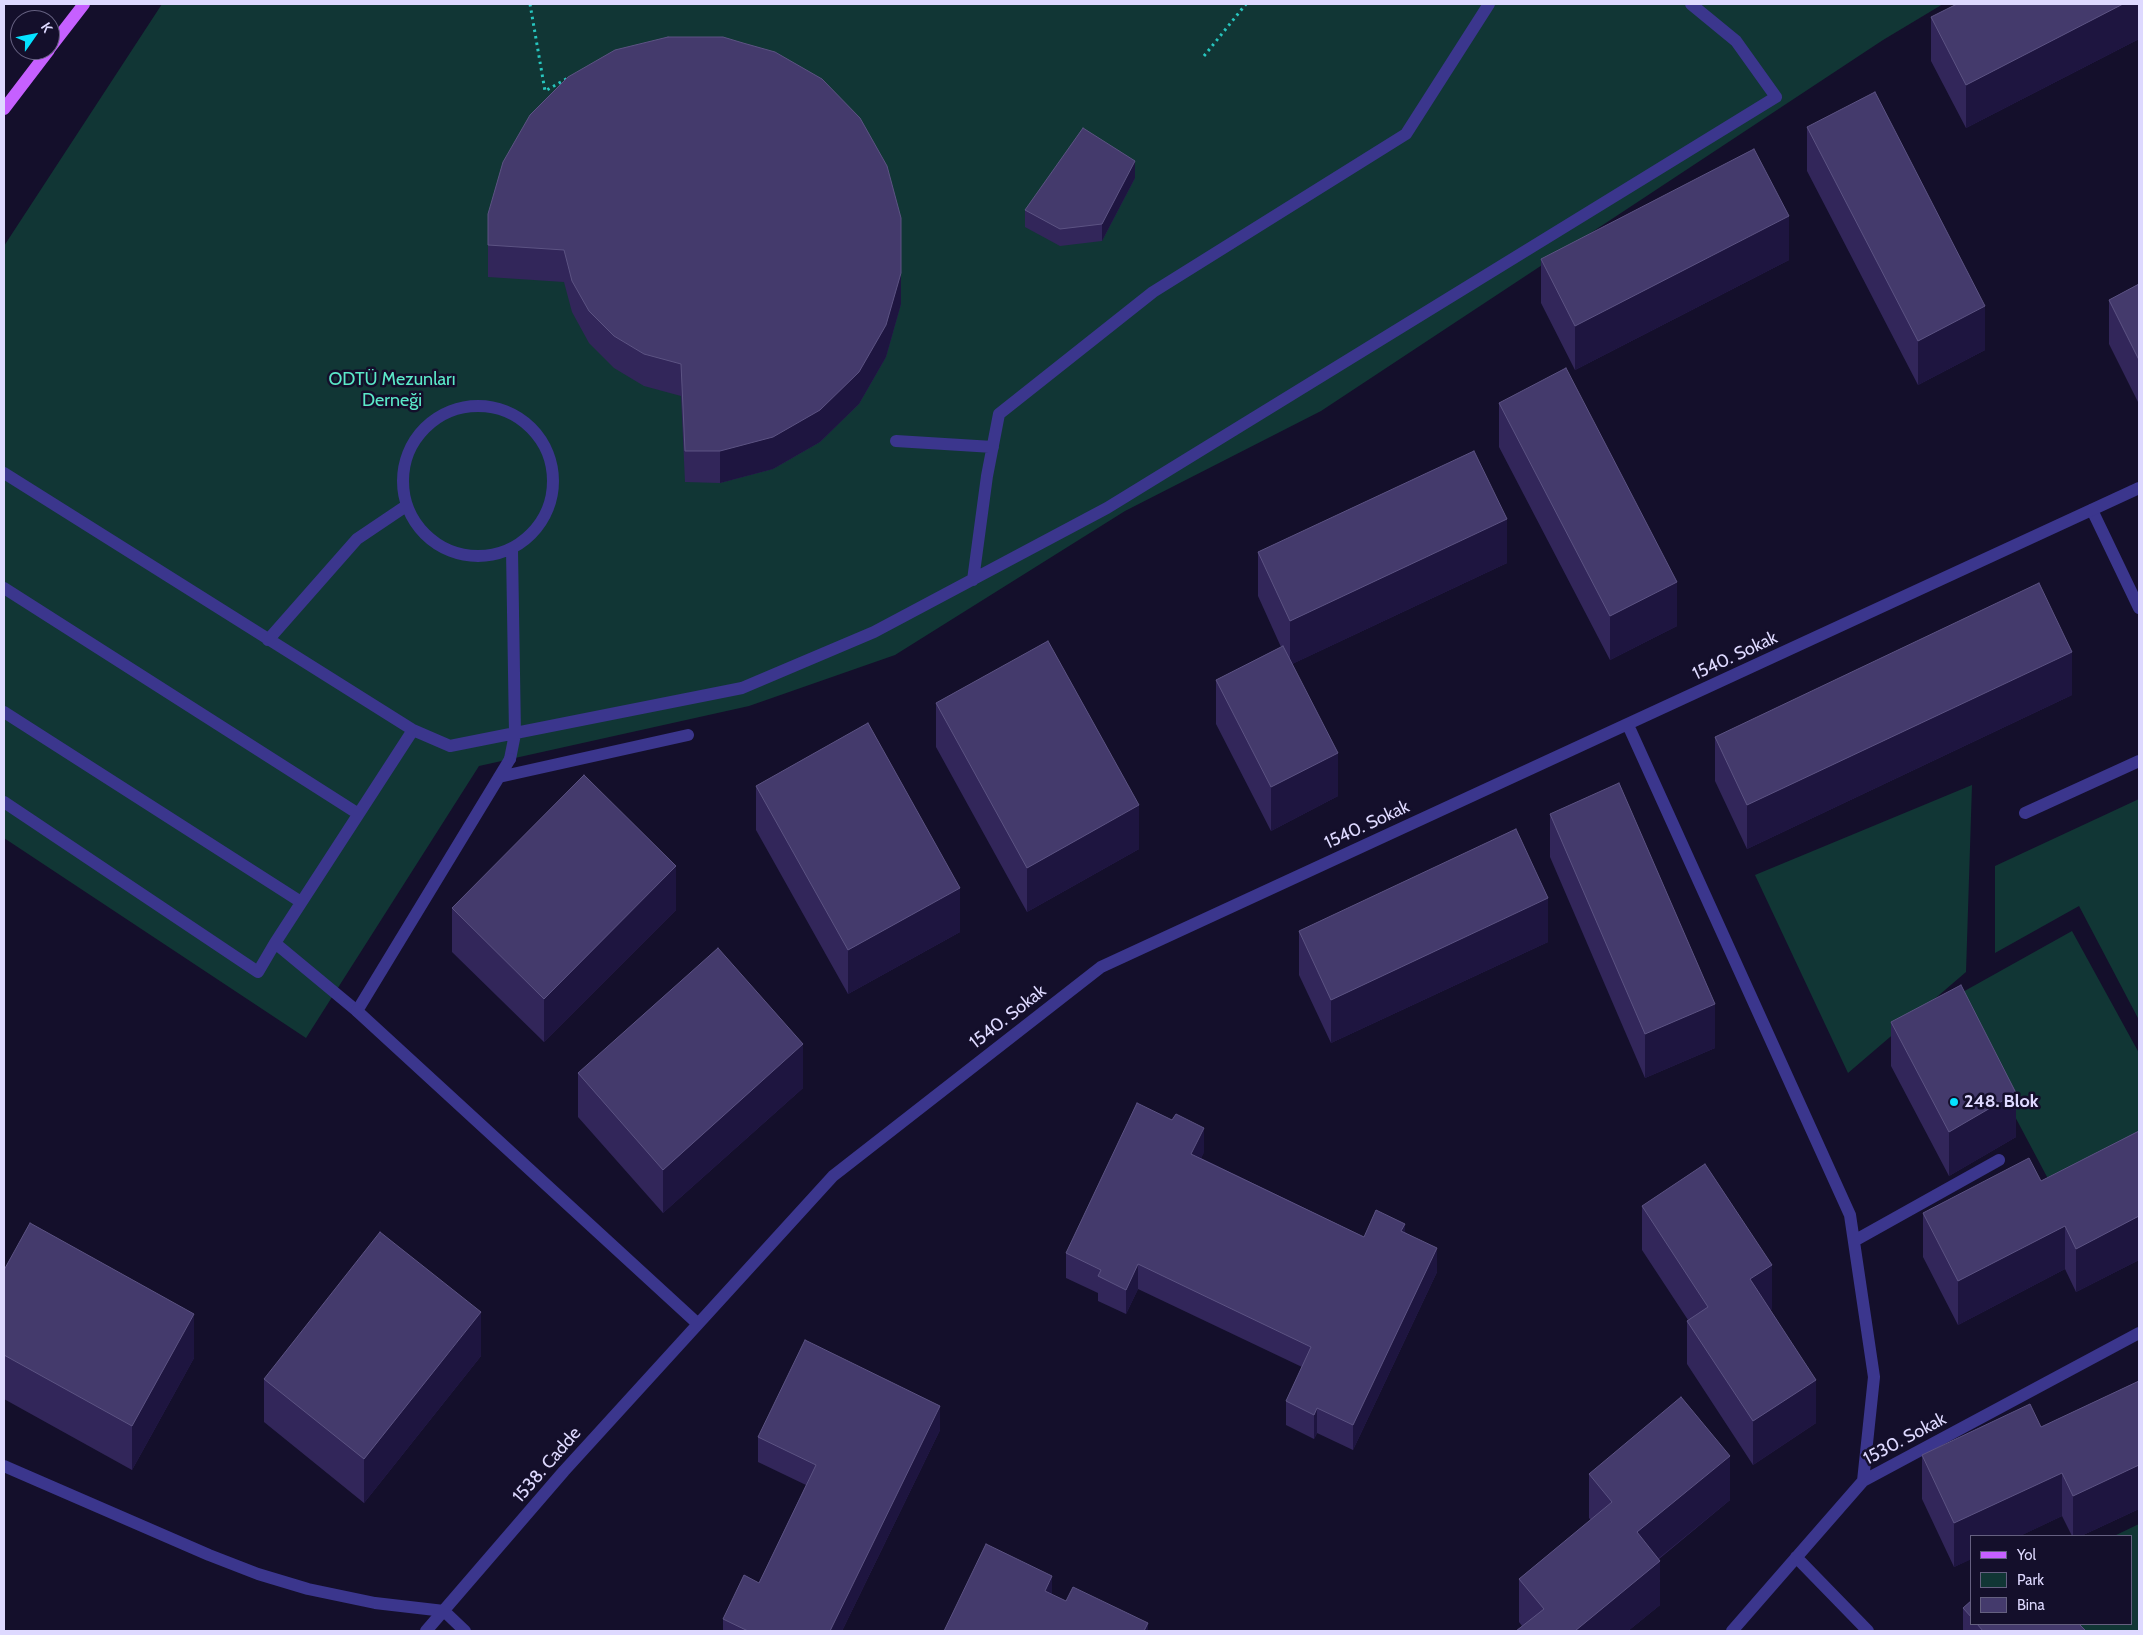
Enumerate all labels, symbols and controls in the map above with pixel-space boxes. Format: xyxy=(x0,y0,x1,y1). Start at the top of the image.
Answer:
north arrow xyxy=(10,10,60,60)
text: K xyxy=(37,19,57,36)
park label: ODTÜ Mezunları Derneği xyxy=(328,369,456,412)
street label: 1540. Sokak xyxy=(1689,627,1781,685)
street label: 1540. Sokak xyxy=(1321,796,1413,854)
street label: 1540. Sokak xyxy=(965,980,1051,1054)
place label: 248. Blok xyxy=(1964,1091,2038,1113)
marker: 248. Blok xyxy=(1948,1096,1960,1108)
street label: 1530. Sokak xyxy=(1860,1408,1950,1470)
street label: 1538. Cadde xyxy=(508,1423,586,1507)
legend xyxy=(1970,1535,2133,1625)
text: Yol xyxy=(2017,1546,2036,1564)
text: Park xyxy=(2017,1571,2044,1589)
text: Bina xyxy=(2017,1596,2045,1614)

